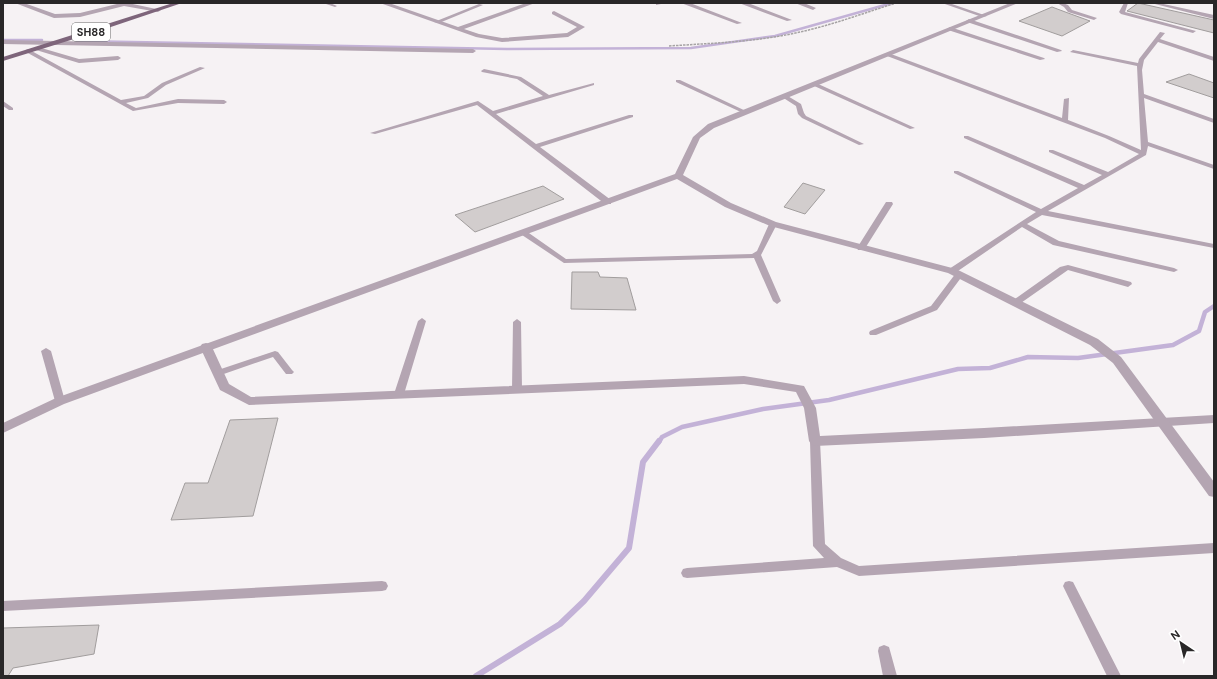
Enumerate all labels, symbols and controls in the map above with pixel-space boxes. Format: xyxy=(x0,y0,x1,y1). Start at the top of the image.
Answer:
road number: SH88 xyxy=(72,23,110,41)
north arrow xyxy=(1161,623,1201,663)
text: N xyxy=(1168,627,1183,643)

